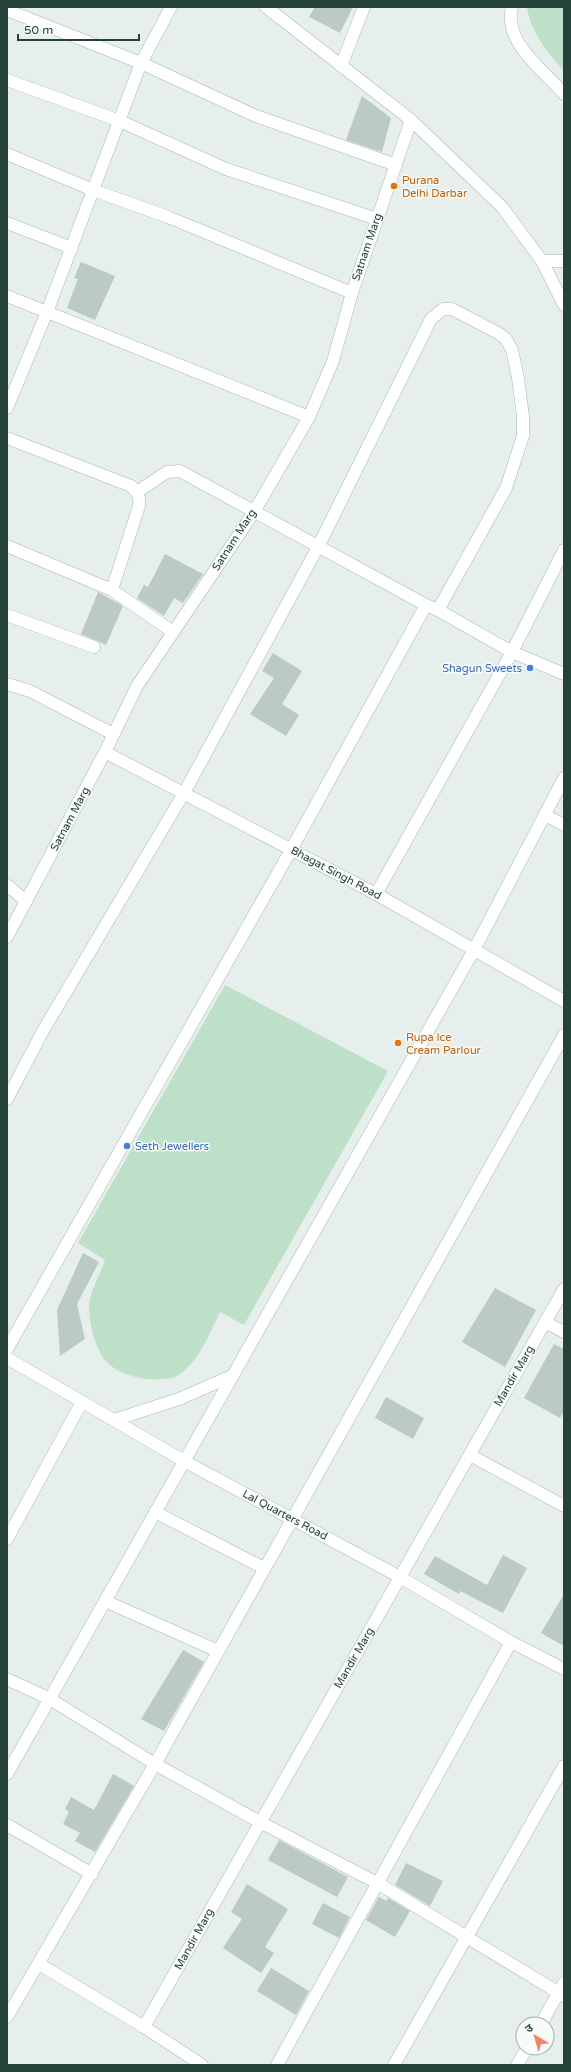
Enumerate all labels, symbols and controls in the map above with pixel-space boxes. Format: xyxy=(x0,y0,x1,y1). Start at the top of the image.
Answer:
scale bar xyxy=(18,16,139,42)
text: 50 m xyxy=(24,23,53,37)
place label: Purana Delhi Darbar xyxy=(402,174,468,200)
marker: Purana Delhi Darbar xyxy=(389,181,399,191)
street label: Satnam Marg xyxy=(349,211,385,283)
street label: Satnam Marg xyxy=(209,507,259,573)
place label: Shagun Sweets xyxy=(442,662,522,675)
marker: Shagun Sweets xyxy=(525,663,535,673)
street label: Satnam Marg xyxy=(48,785,92,853)
street label: Bhagat Singh Road xyxy=(288,844,384,902)
place label: Rupa Ice Cream Parlour xyxy=(406,1031,482,1057)
marker: Rupa Ice Cream Parlour xyxy=(393,1038,403,1048)
place label: Seth Jewellers xyxy=(135,1140,209,1153)
marker: Seth Jewellers xyxy=(122,1141,132,1151)
street label: Mandir Marg xyxy=(491,1343,537,1409)
street label: Lal Quarters Road xyxy=(240,1487,330,1543)
street label: Mandir Marg xyxy=(331,1625,377,1691)
street label: Mandir Marg xyxy=(172,1906,216,1972)
north arrow xyxy=(515,2016,555,2056)
text: उ xyxy=(523,2021,536,2036)

